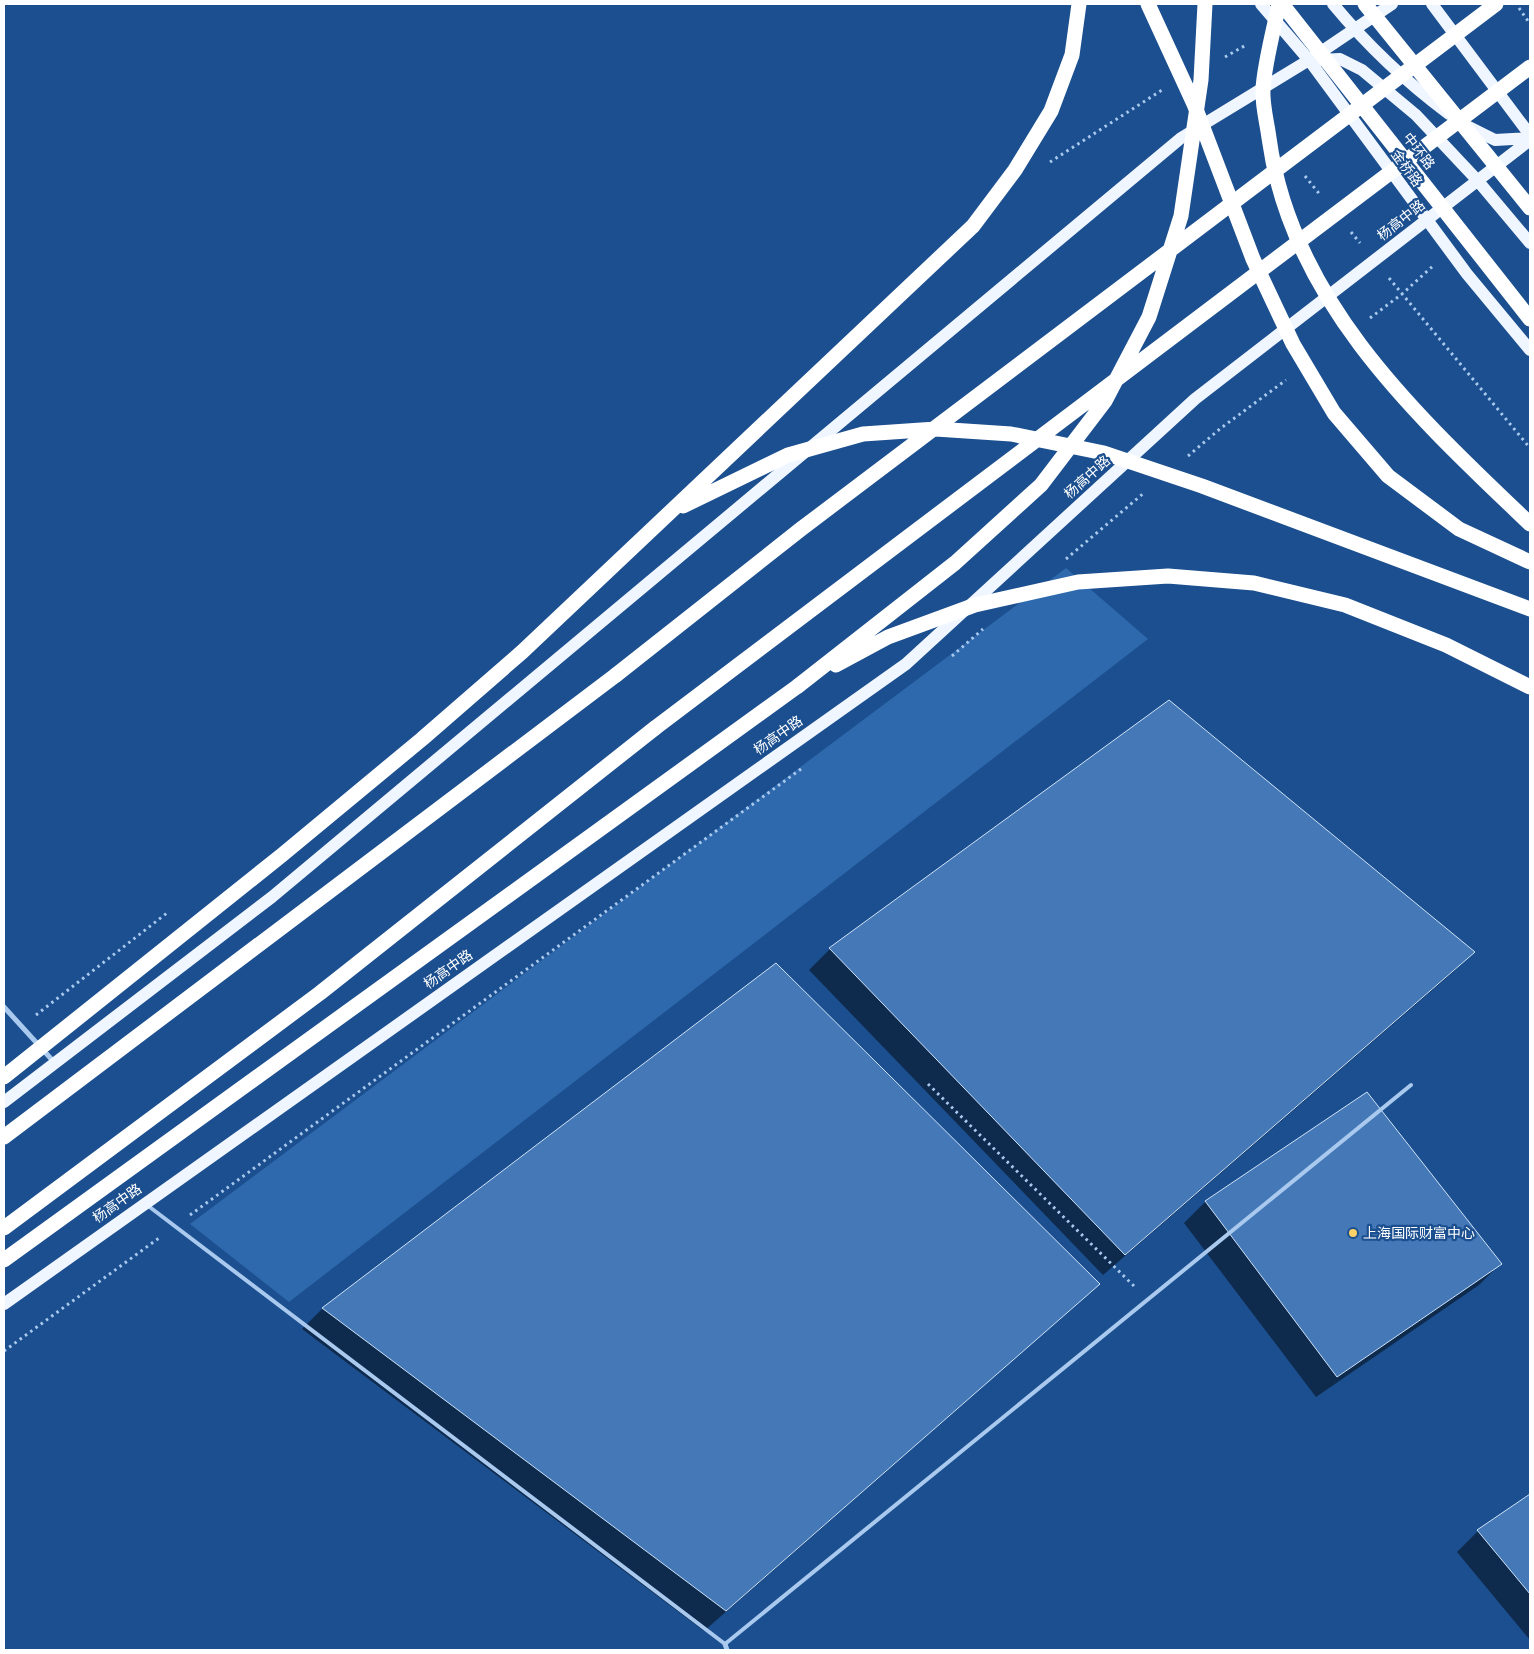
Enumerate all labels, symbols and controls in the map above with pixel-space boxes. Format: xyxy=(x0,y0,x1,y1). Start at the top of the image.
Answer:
street label: 中环路 xyxy=(1398,128,1440,174)
street label: 金桥路 xyxy=(1387,145,1427,191)
street label: 杨高中路 xyxy=(1373,195,1429,245)
street label: 杨高中路 xyxy=(1060,451,1114,503)
street label: 杨高中路 xyxy=(749,711,807,759)
street label: 杨高中路 xyxy=(419,945,477,993)
street label: 杨高中路 xyxy=(88,1179,146,1227)
place label: 上海国际财富中心 xyxy=(1363,1223,1475,1243)
marker: 上海国际财富中心 xyxy=(1347,1227,1359,1239)

